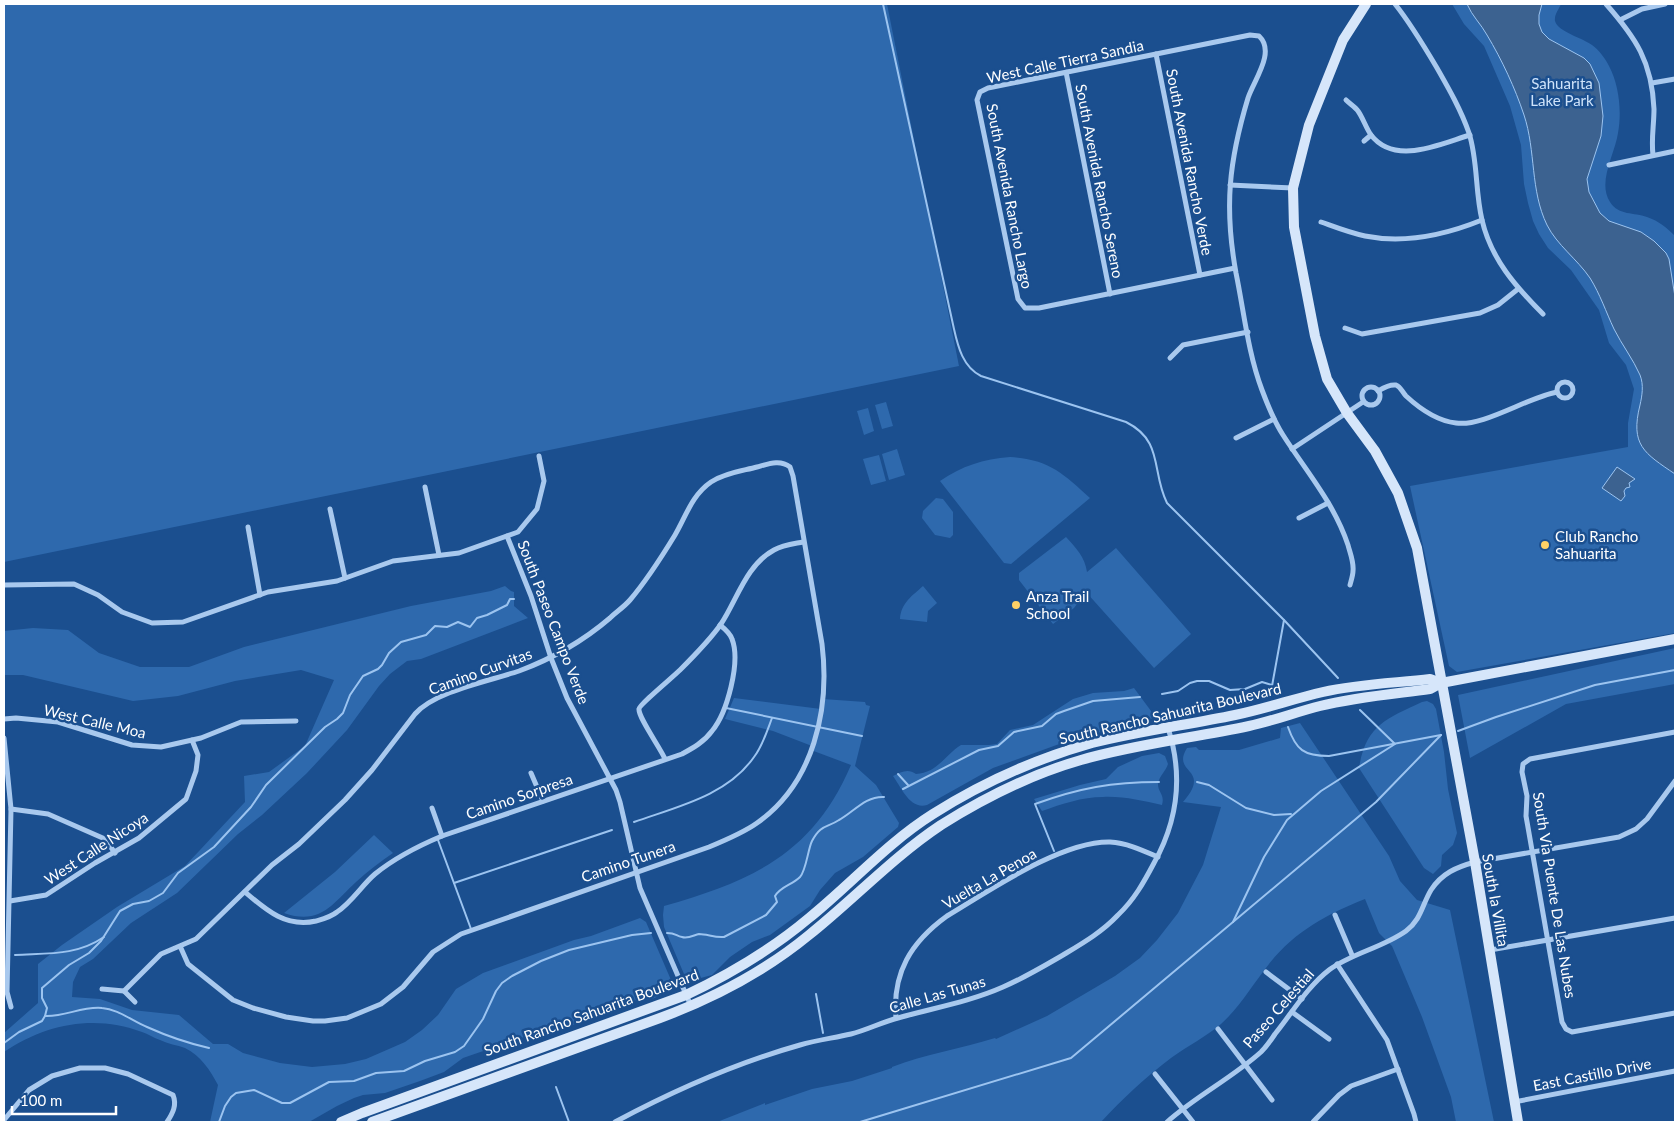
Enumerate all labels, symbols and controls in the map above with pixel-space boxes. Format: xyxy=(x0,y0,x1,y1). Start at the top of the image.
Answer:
street label: West Calle Tierra Sandia xyxy=(985,36,1145,86)
street label: South Avenida Rancho Verde xyxy=(1163,67,1217,257)
park label: Sahuarita Lake Park xyxy=(1530,74,1594,109)
street label: South Avenida Rancho Sereno xyxy=(1072,82,1128,280)
street label: South Avenida Rancho Largo xyxy=(983,102,1037,290)
place label: Club Rancho Sahuarita xyxy=(1555,527,1638,562)
street label: South Paseo Campo Verde xyxy=(514,538,594,707)
marker: Club Rancho Sahuarita xyxy=(1539,539,1551,551)
place label: Anza Trail School xyxy=(1026,587,1089,622)
marker: Anza Trail School xyxy=(1010,599,1022,611)
street label: Camino Curvitas xyxy=(426,644,534,698)
street label: South Rancho Sahuarita Boulevard xyxy=(1057,679,1283,747)
street label: West Calle Moa xyxy=(42,700,148,742)
street label: Camino Sorpresa xyxy=(463,769,575,823)
street label: South Via Puente De Las Nubes xyxy=(1530,791,1580,999)
street label: West Calle Nicoya xyxy=(41,808,151,888)
street label: Camino Tunera xyxy=(579,836,677,886)
street label: Vuelta La Penoa xyxy=(939,844,1039,912)
street label: South la Villita xyxy=(1479,852,1513,948)
street label: South Rancho Sahuarita Boulevard xyxy=(481,965,701,1059)
street label: Paseo Celestial xyxy=(1239,965,1317,1051)
street label: Calle Las Tunas xyxy=(887,972,987,1016)
street label: East Castillo Drive xyxy=(1531,1054,1653,1094)
scale bar xyxy=(12,1084,116,1116)
text: 100 m xyxy=(20,1091,62,1109)

